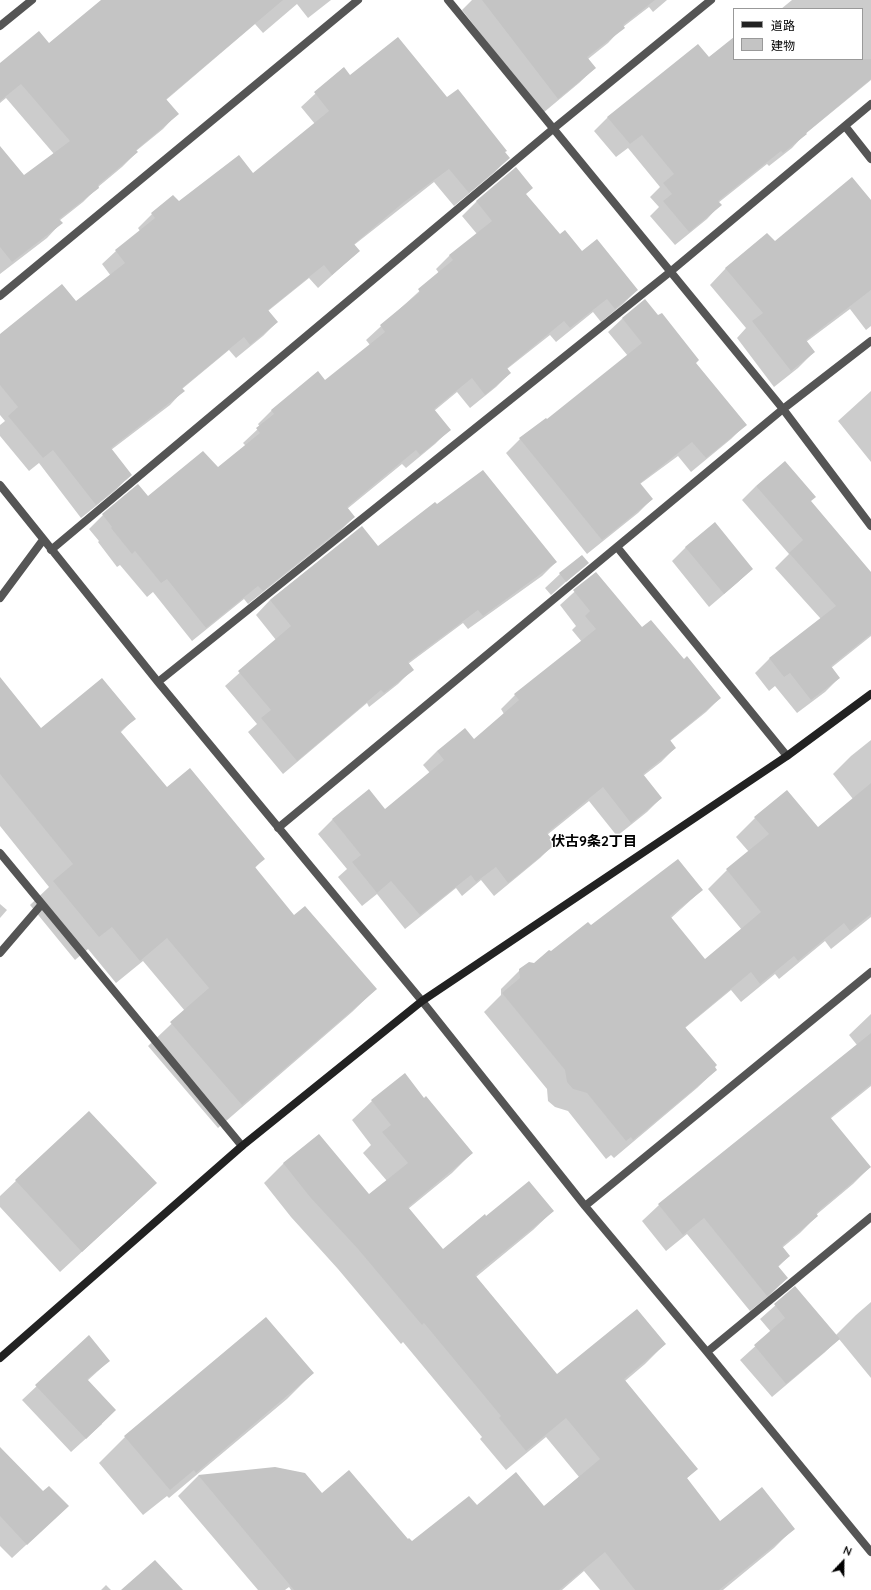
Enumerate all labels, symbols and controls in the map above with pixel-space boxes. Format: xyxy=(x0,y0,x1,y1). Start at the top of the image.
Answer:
legend xyxy=(733,8,863,60)
text: 道路 xyxy=(771,18,795,33)
text: 建物 xyxy=(771,38,795,53)
district label: 伏古9条2丁目 xyxy=(551,834,637,850)
north arrow xyxy=(823,1542,863,1582)
text: N xyxy=(841,1543,854,1559)

